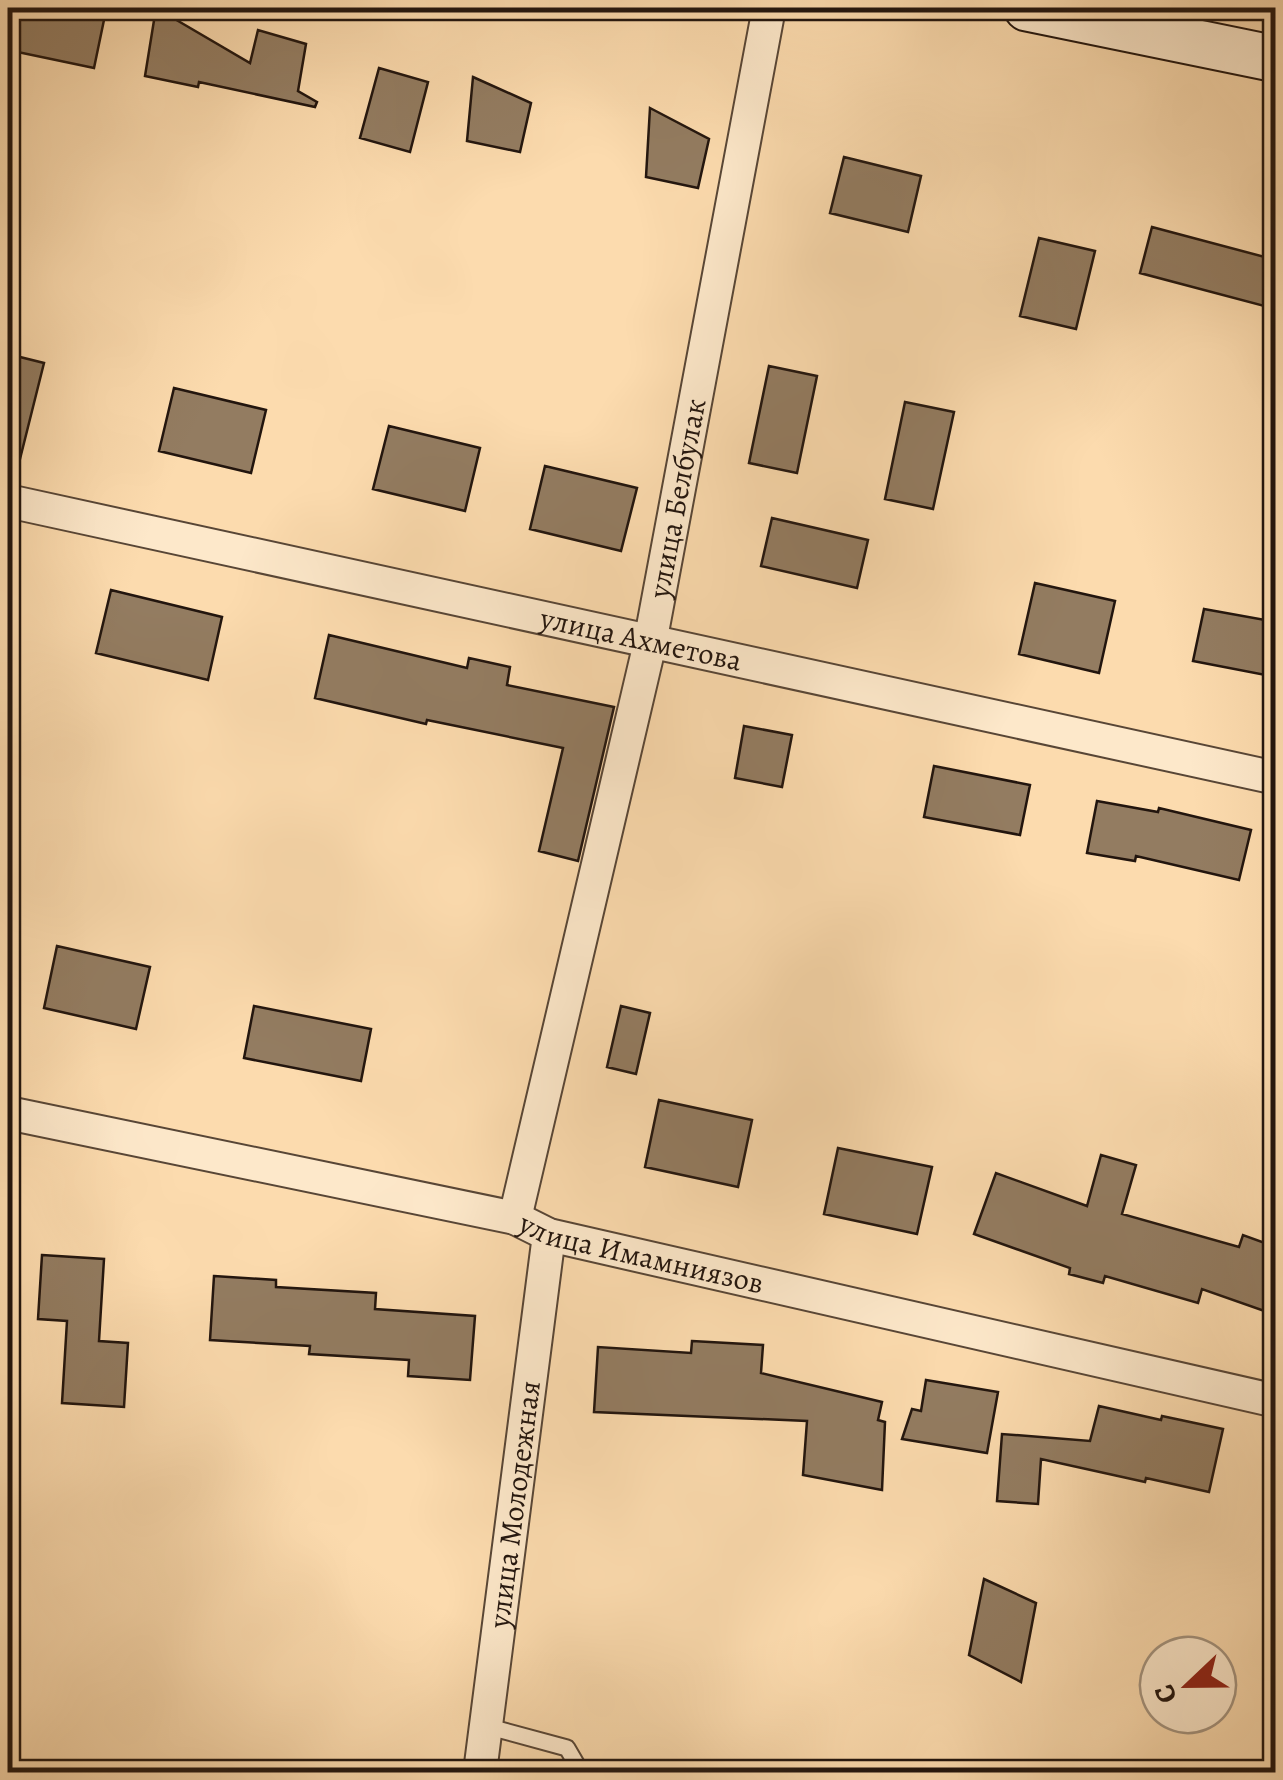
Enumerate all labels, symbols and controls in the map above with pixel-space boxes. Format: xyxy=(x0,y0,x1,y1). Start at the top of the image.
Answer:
street label: улица Белбулак xyxy=(639,395,715,602)
street label: улица Ахметова xyxy=(536,598,746,681)
street label: улица Имамниязов xyxy=(511,1203,768,1303)
street label: улица Молодежная xyxy=(479,1378,550,1631)
north arrow xyxy=(1138,1635,1238,1735)
text: С xyxy=(1145,1679,1187,1709)

